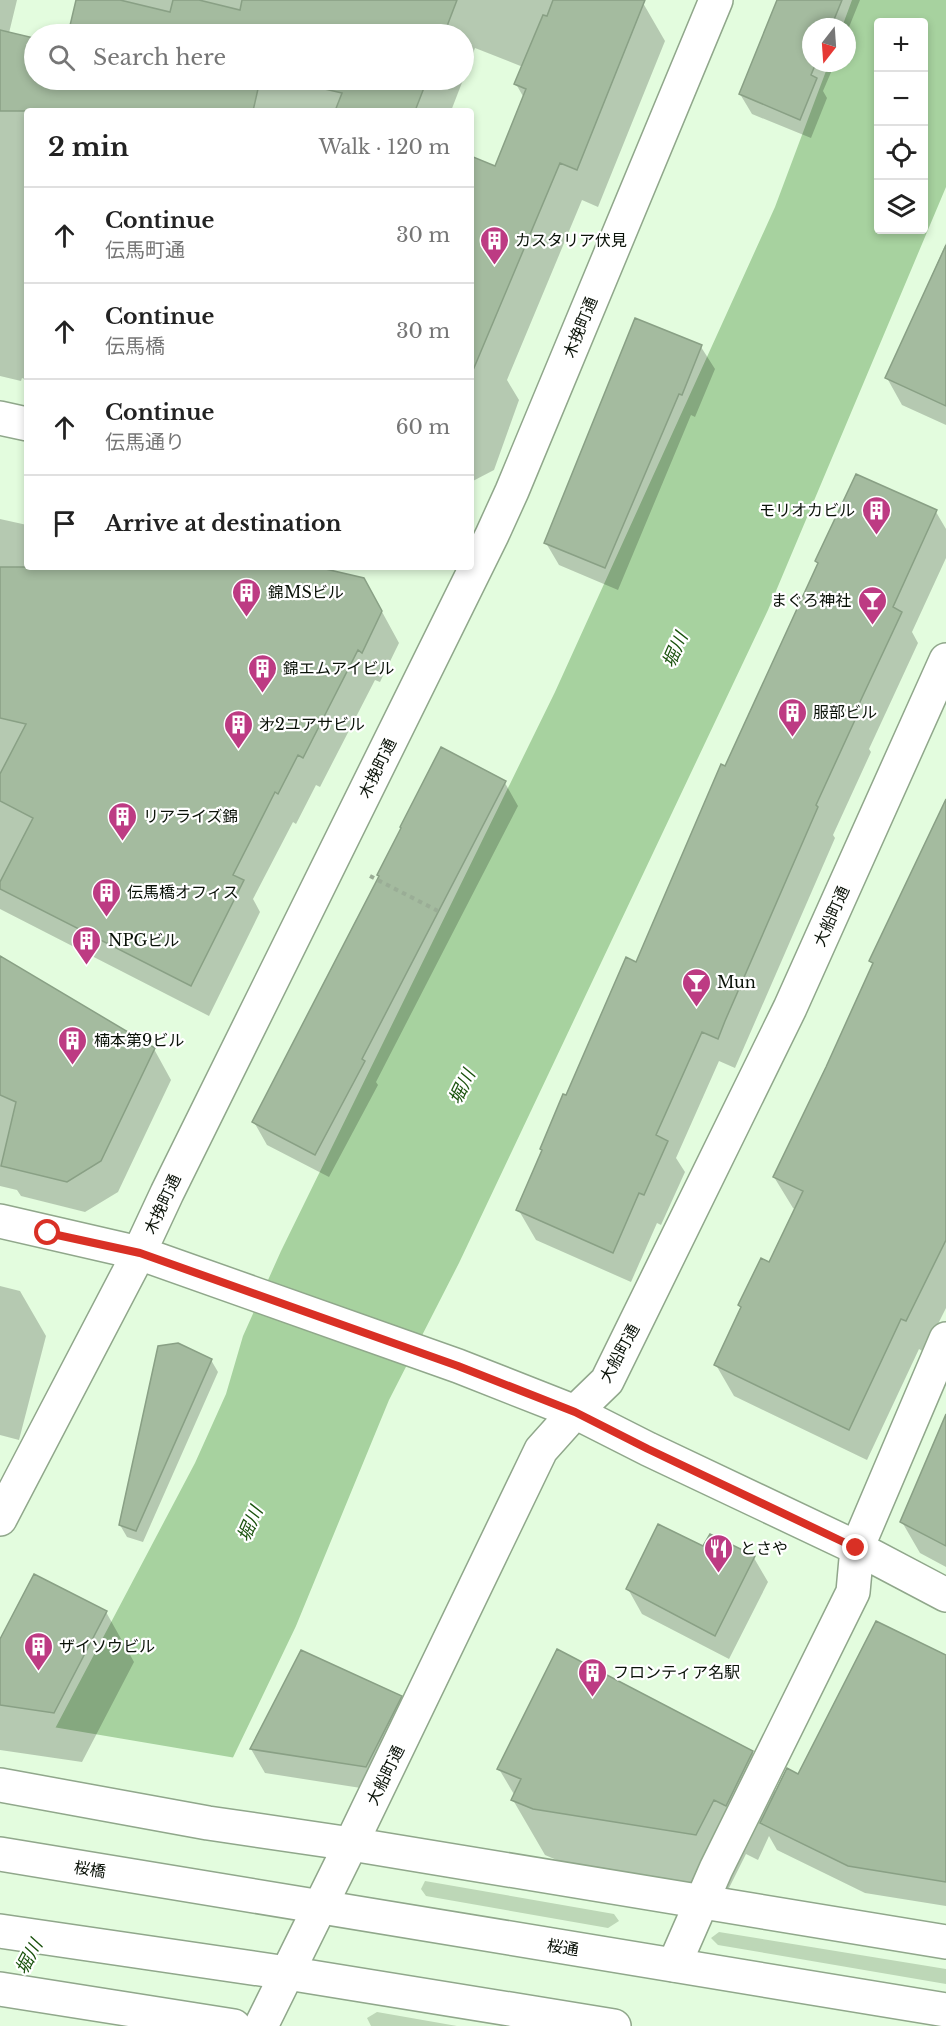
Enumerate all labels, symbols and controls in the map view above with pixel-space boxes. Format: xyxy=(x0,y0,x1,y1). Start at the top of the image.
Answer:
north arrow xyxy=(802,18,856,72)
map controls xyxy=(874,18,928,234)
button: + xyxy=(874,18,928,72)
search box xyxy=(24,24,474,90)
icon: search xyxy=(45,41,78,74)
text: Search here xyxy=(93,44,226,71)
button: − xyxy=(874,72,928,126)
button: locate xyxy=(874,126,928,180)
text: 2 min xyxy=(48,131,129,163)
text: Walk · 120 m xyxy=(319,135,450,159)
button: layers xyxy=(874,180,928,234)
text: Continue xyxy=(105,207,214,234)
icon: ahead xyxy=(48,219,81,252)
text: 30 m xyxy=(396,223,450,247)
building icon: カスタリア伏見 xyxy=(478,224,510,266)
place label: カスタリア伏見 xyxy=(515,230,627,250)
text: 伝馬町通 xyxy=(105,238,185,262)
street label: 木挽町通 xyxy=(559,294,601,360)
text: Continue xyxy=(105,303,214,330)
icon: ahead xyxy=(48,315,81,348)
text: 30 m xyxy=(396,319,450,343)
text: 伝馬橋 xyxy=(105,334,165,358)
text: Continue xyxy=(105,399,214,426)
icon: ahead xyxy=(48,411,81,444)
text: 60 m xyxy=(396,415,450,439)
text: 伝馬通り xyxy=(105,430,185,454)
building icon: モリオカビル xyxy=(860,494,892,536)
place label: モリオカビル xyxy=(759,500,855,520)
icon: arrive xyxy=(48,507,81,540)
text: Arrive at destination xyxy=(105,510,342,537)
building icon: 錦MSビル xyxy=(231,576,263,618)
place label: 錦MSビル xyxy=(268,582,344,602)
bar icon: まぐろ神社 xyxy=(856,584,888,626)
place label: まぐろ神社 xyxy=(771,590,851,610)
water label: 堀川 xyxy=(658,627,693,671)
building icon: 錦エムアイビル xyxy=(246,652,278,694)
place label: 錦エムアイビル xyxy=(283,658,394,678)
building icon: 服部ビル xyxy=(776,696,808,738)
place label: 服部ビル xyxy=(813,702,877,722)
building icon: 㐧2ユアサビル xyxy=(222,708,254,750)
place label: 㐧2ユアサビル xyxy=(259,714,365,734)
street label: 木挽町通 xyxy=(354,735,400,801)
building icon: リアライズ錦 xyxy=(106,800,138,842)
place label: リアライズ錦 xyxy=(143,806,239,826)
building icon: 伝馬橋オフィス xyxy=(90,876,122,918)
place label: 伝馬橋オフィス xyxy=(127,882,239,902)
street label: 大船町通 xyxy=(809,883,853,949)
building icon: NPGビル xyxy=(71,924,103,966)
place label: NPGビル xyxy=(108,930,179,950)
bar icon: Mun xyxy=(680,966,712,1008)
place label: Mun xyxy=(717,972,756,992)
building icon: 楠本第9ビル xyxy=(57,1024,89,1066)
place label: 楠本第9ビル xyxy=(94,1030,184,1050)
water label: 堀川 xyxy=(444,1064,481,1108)
street label: 木挽町通 xyxy=(139,1171,185,1237)
route start xyxy=(34,1219,60,1245)
street label: 大船町通 xyxy=(595,1320,643,1386)
water label: 堀川 xyxy=(233,1501,268,1545)
restaurant icon: とさや xyxy=(703,1532,735,1574)
route end xyxy=(842,1534,868,1560)
place label: とさや xyxy=(740,1538,788,1558)
building icon: ザイソウビル xyxy=(22,1630,54,1672)
place label: ザイソウビル xyxy=(59,1636,155,1656)
building icon: フロンティア名駅 xyxy=(576,1656,608,1698)
place label: フロンティア名駅 xyxy=(613,1662,740,1682)
street label: 大船町通 xyxy=(362,1742,408,1808)
street label: 桜橋 xyxy=(73,1857,107,1881)
water label: 堀川 xyxy=(11,1934,48,1978)
street label: 桜通 xyxy=(546,1935,580,1959)

